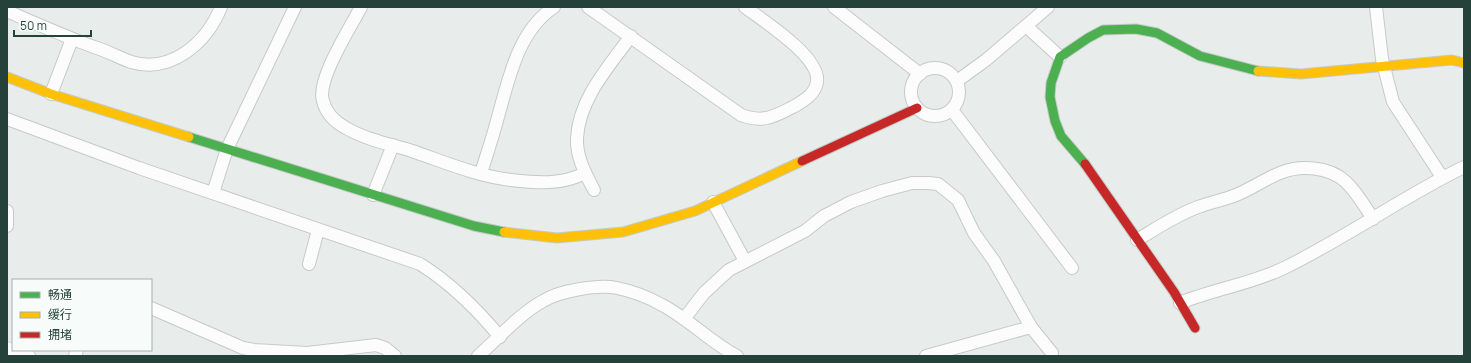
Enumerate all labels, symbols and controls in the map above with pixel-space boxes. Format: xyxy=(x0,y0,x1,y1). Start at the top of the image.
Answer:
scale bar xyxy=(14,12,91,38)
text: 50 m xyxy=(20,17,47,34)
legend xyxy=(12,279,152,351)
text: 畅通 xyxy=(48,286,72,303)
text: 缓行 xyxy=(48,306,72,323)
text: 拥堵 xyxy=(48,326,72,343)

